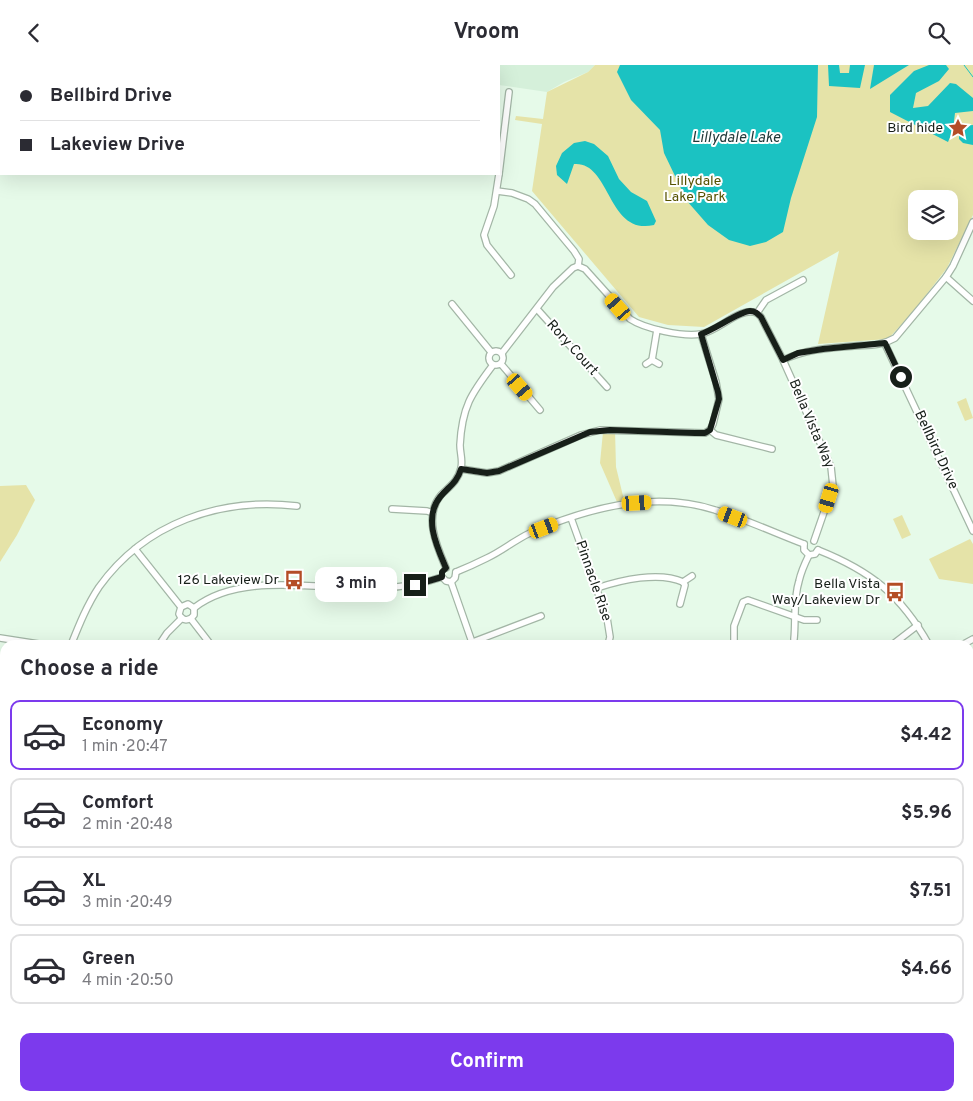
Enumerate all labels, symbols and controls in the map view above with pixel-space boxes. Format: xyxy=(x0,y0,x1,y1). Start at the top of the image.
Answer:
icon: back xyxy=(20,19,48,47)
text: Vroom xyxy=(453,19,520,46)
icon: search xyxy=(925,19,953,47)
text: Bellbird Drive xyxy=(50,84,172,108)
place icon: Bird hide xyxy=(947,117,969,139)
place label: Bird hide xyxy=(887,120,943,137)
water label: Lillydale Lake xyxy=(692,129,780,148)
text: Lakeview Drive xyxy=(50,133,185,157)
park label: Lillydale Lake Park xyxy=(664,173,726,206)
map controls xyxy=(908,190,958,240)
button: layers xyxy=(908,190,958,240)
car xyxy=(602,291,633,323)
street label: Rory Court xyxy=(543,317,601,379)
route start xyxy=(890,366,912,388)
car xyxy=(504,371,535,403)
street label: Bella Vista Way xyxy=(785,377,837,471)
street label: Bellbird Drive xyxy=(910,408,962,492)
car xyxy=(817,481,840,515)
car xyxy=(621,495,652,511)
car xyxy=(716,505,749,529)
car xyxy=(527,516,560,540)
street label: Pinnacle Rise xyxy=(571,538,615,624)
callout: 3 min xyxy=(315,567,398,603)
bus stop icon: 126 Lakeview Dr xyxy=(283,569,305,591)
place label: 126 Lakeview Dr xyxy=(178,572,280,589)
text: 3 min xyxy=(335,574,377,594)
route end xyxy=(404,574,426,596)
place label: Bella Vista Way/Lakeview Dr xyxy=(772,576,881,609)
bus stop icon: Bella Vista Way/Lakeview Dr xyxy=(884,581,906,603)
text: Choose a ride xyxy=(20,656,158,683)
icon: car xyxy=(22,713,67,758)
text: Economy xyxy=(82,713,163,737)
text: $4.42 xyxy=(900,723,952,747)
text: 1 min · 20:47 xyxy=(82,737,168,757)
icon: car xyxy=(22,791,67,836)
text: Comfort xyxy=(82,791,154,815)
text: $5.96 xyxy=(901,801,952,825)
text: 2 min · 20:48 xyxy=(82,815,173,835)
icon: car xyxy=(22,869,67,914)
text: XL xyxy=(82,869,105,893)
text: $7.51 xyxy=(909,879,952,903)
text: 3 min · 20:49 xyxy=(82,893,172,913)
icon: car xyxy=(22,947,67,992)
text: Green xyxy=(82,947,135,971)
text: $4.66 xyxy=(900,957,952,981)
text: 4 min · 20:50 xyxy=(82,971,174,991)
button: Confirm xyxy=(20,1033,954,1091)

